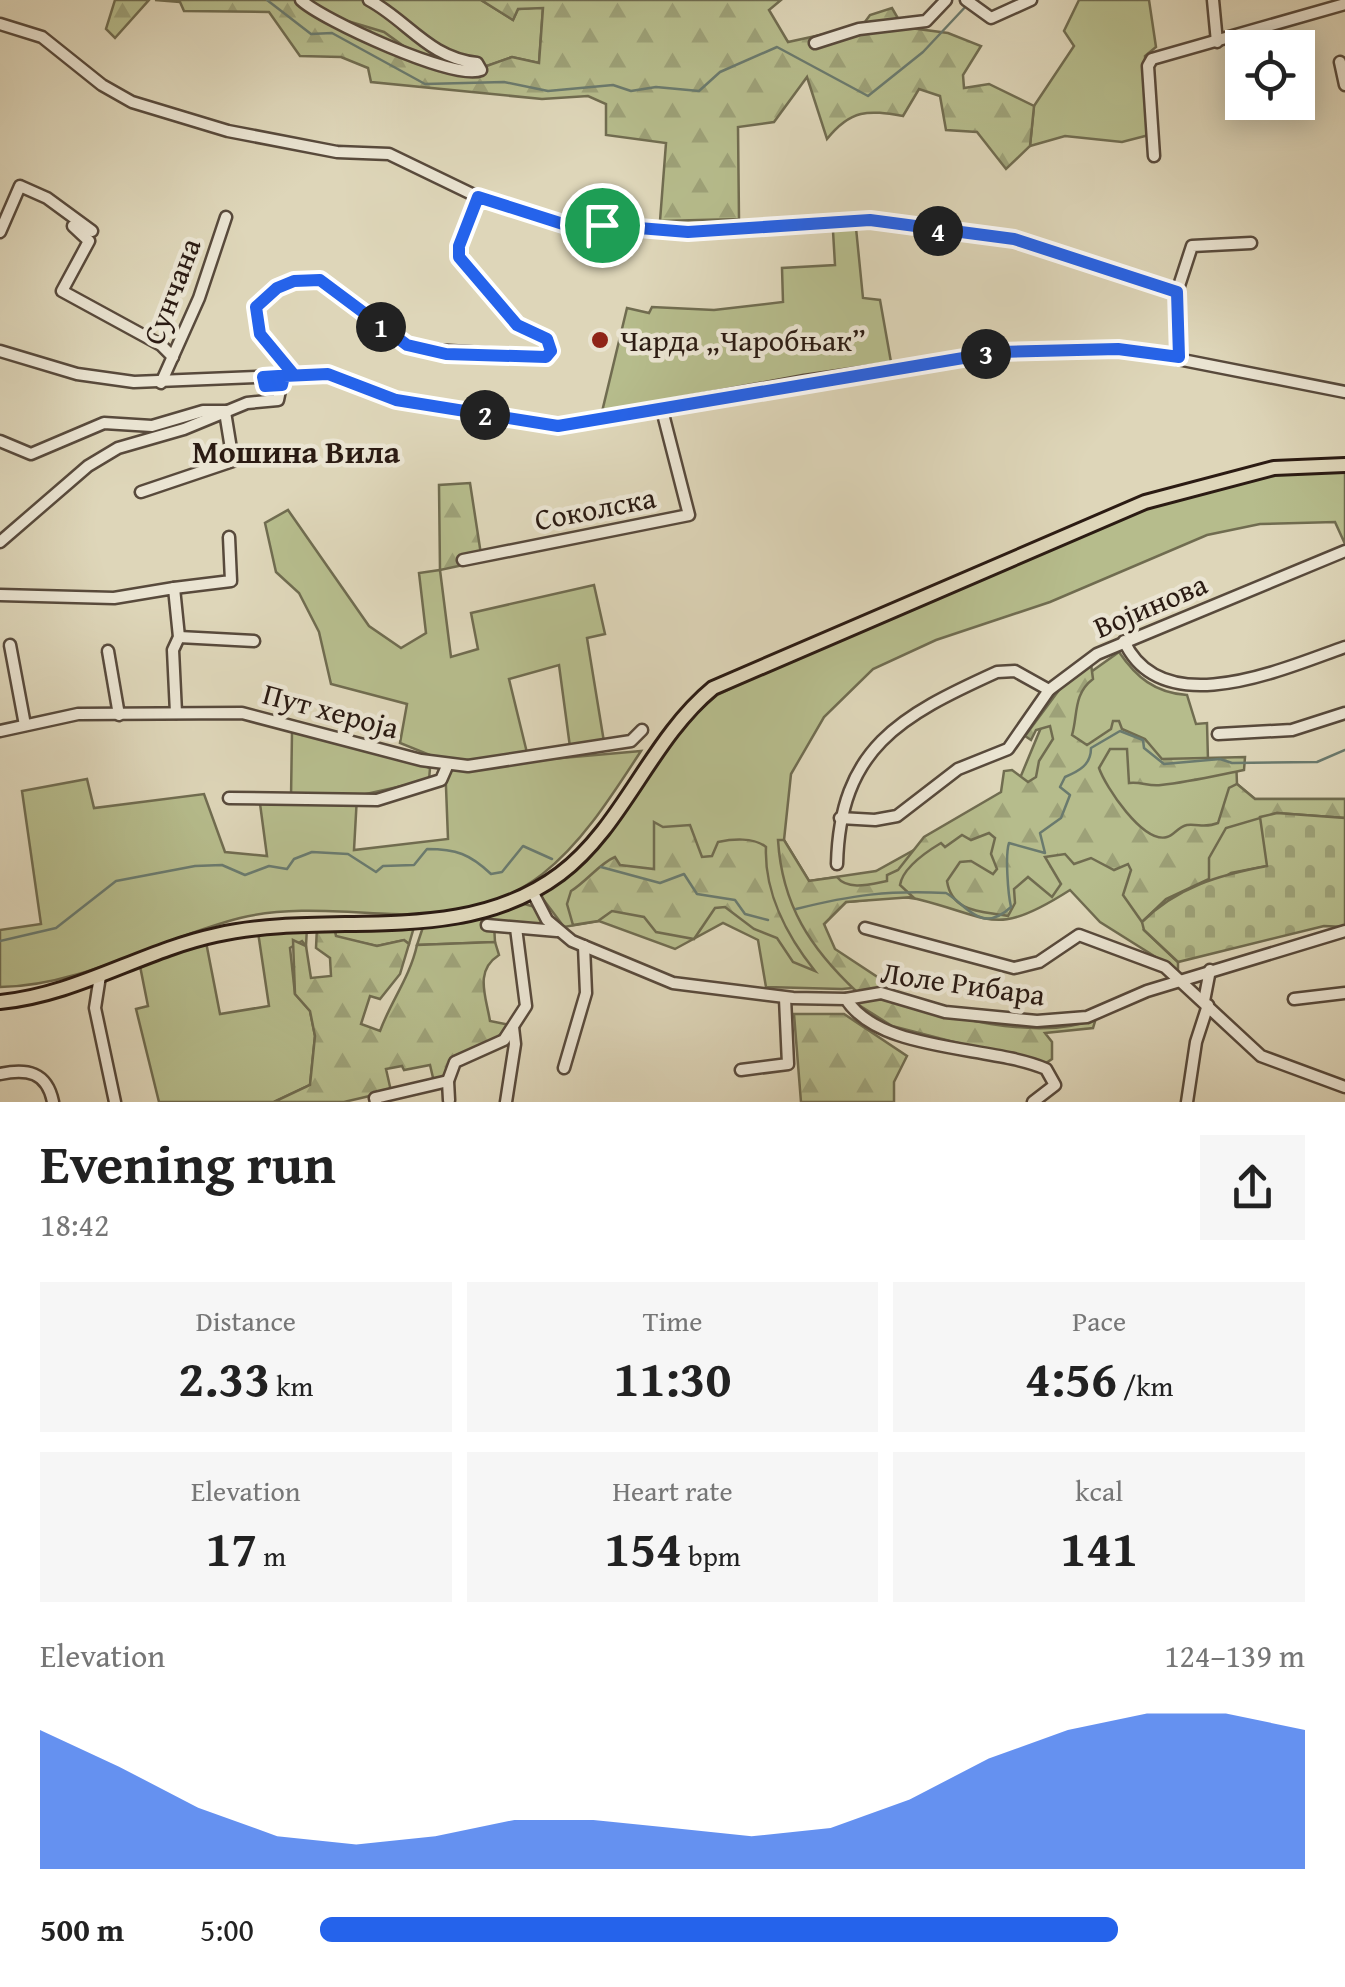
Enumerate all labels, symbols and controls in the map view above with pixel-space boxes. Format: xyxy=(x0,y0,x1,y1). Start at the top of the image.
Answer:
map controls xyxy=(1225,30,1315,120)
button: locate xyxy=(1225,30,1315,120)
pin xyxy=(560,183,645,268)
icon: arrive xyxy=(575,198,630,253)
pin: 4 xyxy=(913,206,963,256)
text: 4 xyxy=(931,210,945,251)
street label: Сунчана xyxy=(131,231,212,351)
pin: 1 xyxy=(356,302,406,352)
text: 1 xyxy=(374,306,388,347)
place label: Чарда „Чаробњак” xyxy=(620,318,866,362)
marker: Чарда „Чаробњак” xyxy=(589,329,611,351)
pin: 3 xyxy=(961,329,1011,379)
text: 3 xyxy=(979,333,993,374)
pin: 2 xyxy=(460,390,510,440)
text: 2 xyxy=(478,394,492,435)
district label: Мошина Вила xyxy=(192,428,401,475)
street label: Соколска xyxy=(531,475,660,541)
street label: Војинова xyxy=(1086,561,1214,649)
street label: Пут хероја xyxy=(258,671,404,749)
street label: Лоле Рибара xyxy=(878,950,1049,1016)
text: Evening run xyxy=(40,1123,336,1203)
button: share xyxy=(1200,1135,1305,1240)
text: 18:42 xyxy=(40,1201,109,1248)
text: Distance xyxy=(196,1300,296,1341)
text: Time xyxy=(643,1300,702,1341)
text: Pace xyxy=(1072,1300,1126,1341)
text: 2.33 xyxy=(178,1341,270,1414)
text: 11:30 xyxy=(614,1341,731,1414)
text: 4:56 xyxy=(1025,1341,1117,1414)
text: km xyxy=(270,1365,313,1406)
text: /km xyxy=(1117,1365,1173,1406)
text: Elevation xyxy=(191,1470,301,1511)
text: Heart rate xyxy=(612,1470,733,1511)
text: kcal xyxy=(1075,1470,1123,1511)
text: 17 xyxy=(205,1511,257,1584)
text: 154 xyxy=(604,1511,682,1584)
text: 141 xyxy=(1060,1511,1138,1584)
text: m xyxy=(257,1535,286,1576)
text: bpm xyxy=(682,1535,741,1576)
text: Elevation xyxy=(40,1632,165,1679)
text: 124–139 m xyxy=(1164,1632,1305,1679)
text: 500 m xyxy=(40,1906,124,1953)
text: 5:00 xyxy=(200,1906,254,1953)

